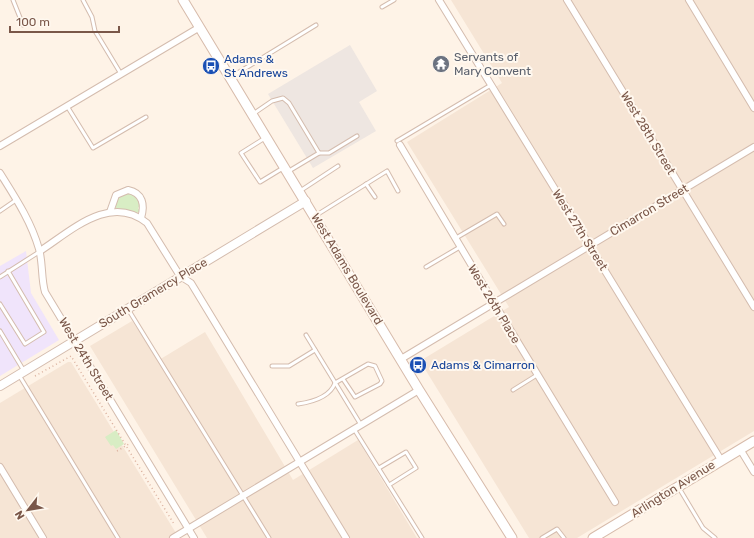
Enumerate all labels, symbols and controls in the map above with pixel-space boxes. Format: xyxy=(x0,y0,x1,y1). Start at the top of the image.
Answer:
scale bar xyxy=(10,8,119,34)
text: 100 m xyxy=(16,15,50,29)
place label: Servants of Mary Convent xyxy=(454,50,531,78)
place label: Adams & St Andrews xyxy=(224,52,288,80)
temple icon: Servants of Mary Convent xyxy=(431,54,451,74)
bus stop icon: Adams & St Andrews xyxy=(201,56,221,76)
street label: West 28th Street xyxy=(618,89,678,177)
street label: Cimarron Street xyxy=(607,181,691,239)
street label: West 27th Street xyxy=(550,187,611,273)
street label: West Adams Boulevard xyxy=(308,211,386,327)
street label: South Gramercy Place xyxy=(96,255,210,331)
street label: West 26th Place xyxy=(465,262,523,346)
street label: West 24th Street xyxy=(56,315,116,403)
bus stop icon: Adams & Cimarron xyxy=(408,355,428,375)
place label: Adams & Cimarron xyxy=(431,358,535,372)
street label: Arlington Avenue xyxy=(628,457,718,520)
north arrow xyxy=(8,490,48,530)
text: N xyxy=(12,508,27,522)

